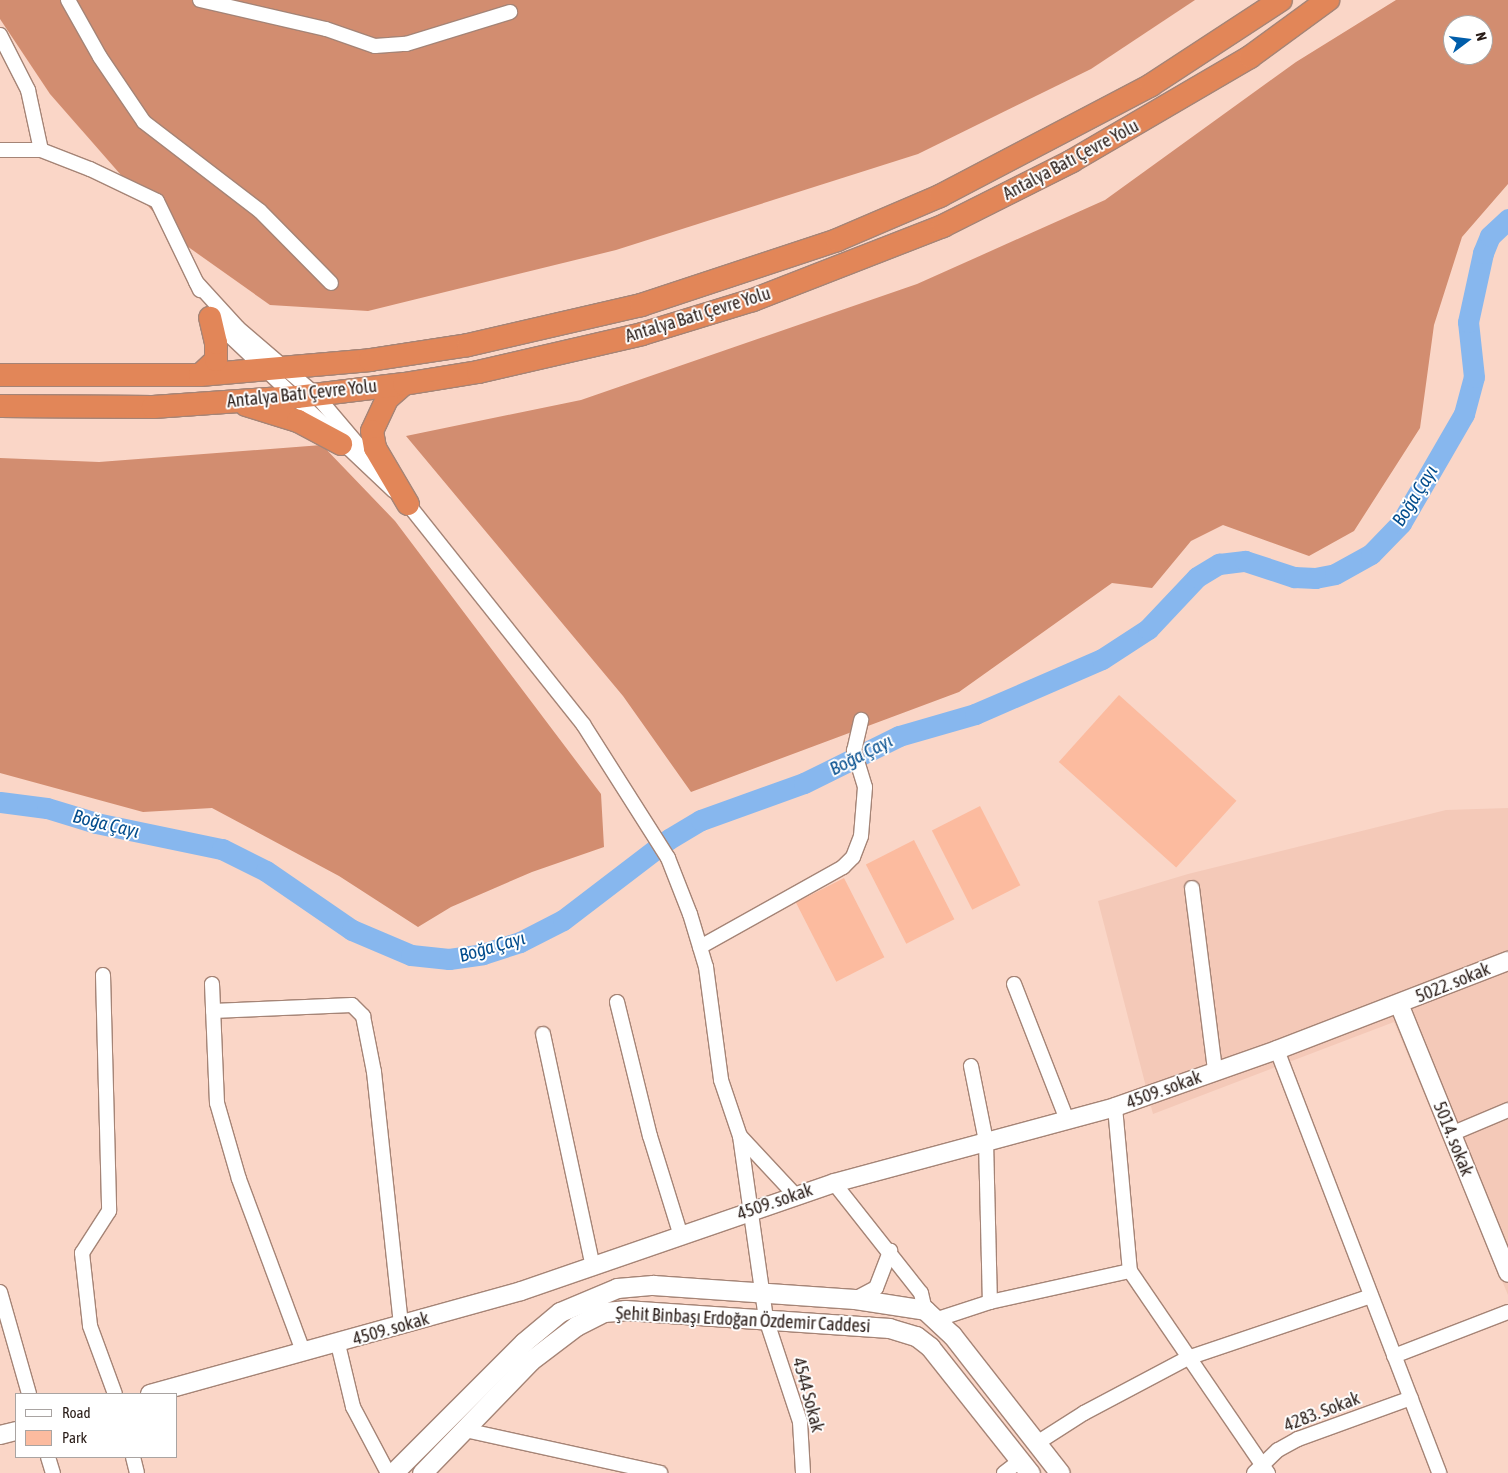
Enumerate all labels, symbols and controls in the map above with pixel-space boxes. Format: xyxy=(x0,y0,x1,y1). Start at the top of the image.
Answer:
north arrow xyxy=(1443,15,1493,65)
text: N xyxy=(1473,30,1490,42)
street label: Antalya Batı Çevre Yolu xyxy=(999,115,1143,205)
street label: Antalya Batı Çevre Yolu xyxy=(623,283,773,347)
street label: Antalya Batı Çevre Yolu xyxy=(226,375,378,413)
water label: Boğa Çayı xyxy=(1387,461,1443,531)
water label: Boğa Çayı xyxy=(826,730,896,780)
water label: Boğa Çayı xyxy=(70,805,142,843)
water label: Boğa Çayı xyxy=(456,927,528,967)
street label: 5022. sokak xyxy=(1413,958,1493,1008)
street label: 4509. sokak xyxy=(1123,1066,1205,1114)
street label: 5014. sokak xyxy=(1428,1099,1478,1179)
street label: 4509. sokak xyxy=(734,1179,816,1225)
street label: Şehit Binbaşı Erdoğan Özdemir Caddesi xyxy=(615,1303,871,1337)
street label: 4509. sokak xyxy=(350,1308,432,1350)
street label: 4544 Sokak xyxy=(788,1355,828,1435)
street label: 4283. Sokak xyxy=(1281,1388,1363,1436)
legend xyxy=(15,1393,178,1458)
text: Road xyxy=(62,1404,91,1421)
text: Park xyxy=(62,1429,87,1446)

